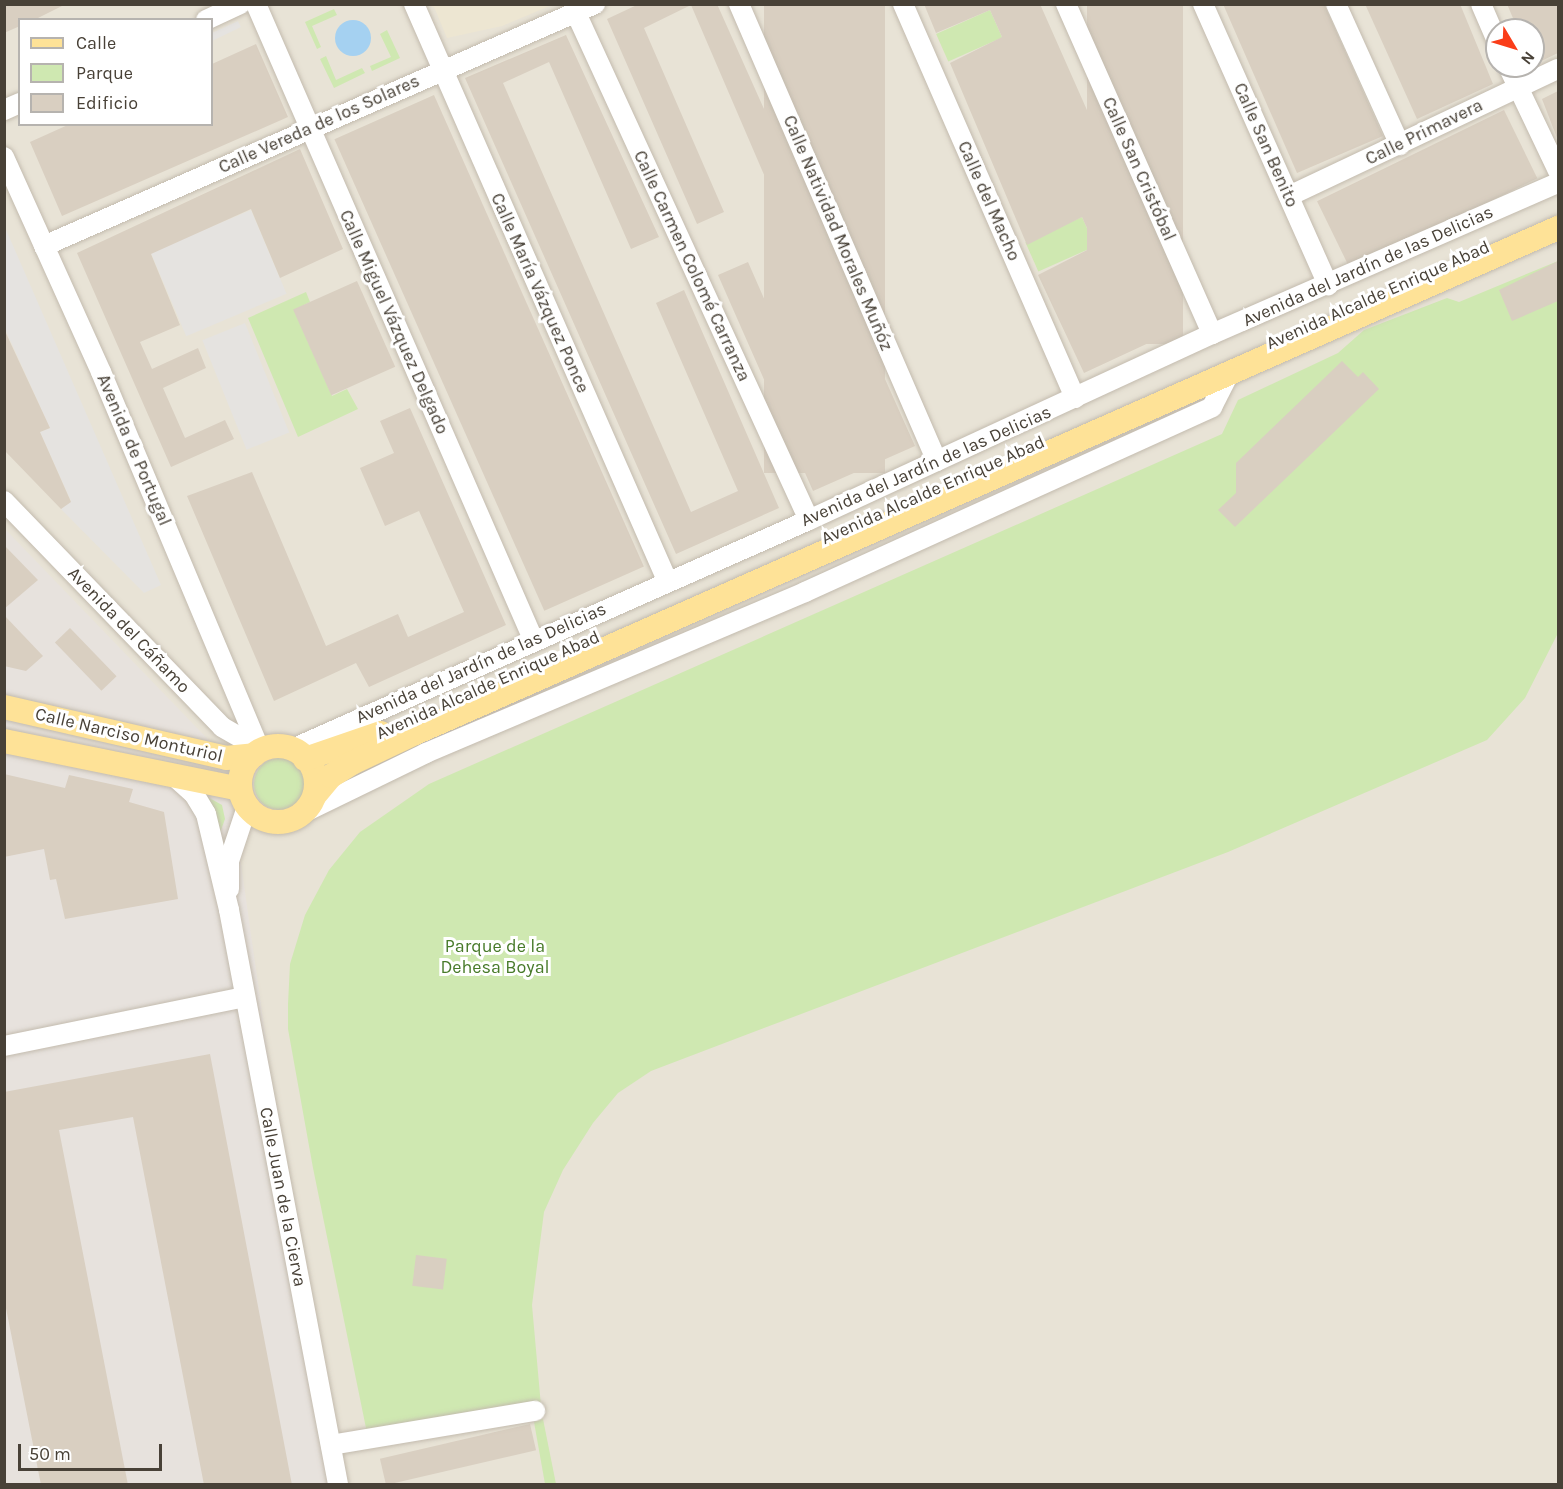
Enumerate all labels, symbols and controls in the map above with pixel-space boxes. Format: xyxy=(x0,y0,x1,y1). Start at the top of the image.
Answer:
legend xyxy=(18,18,213,126)
north arrow xyxy=(1485,18,1545,78)
text: Calle xyxy=(76,32,116,54)
text: N xyxy=(1517,48,1539,69)
text: Parque xyxy=(76,62,133,84)
street label: Calle Vereda de los Solares xyxy=(215,70,423,178)
street label: Calle San Benito xyxy=(1229,80,1303,210)
text: Edificio xyxy=(76,92,138,114)
street label: Calle San Cristóbal xyxy=(1098,94,1180,244)
street label: Calle Primavera xyxy=(1362,94,1486,170)
street label: Calle Natividad Morales Muñóz xyxy=(778,112,898,354)
street label: Calle del Macho xyxy=(953,138,1025,264)
street label: Calle Carmen Colomé Carranza xyxy=(629,147,755,385)
street label: Calle María Vázquez Ponce xyxy=(486,190,594,396)
street label: Avenida del Jardín de las Delicias xyxy=(1239,201,1497,331)
street label: Calle Miguel Vázquez Delgado xyxy=(335,207,453,437)
street label: Avenida Alcalde Enrique Abad xyxy=(1263,236,1493,354)
street label: Avenida de Portugal xyxy=(92,371,176,529)
street label: Avenida del Jardín de las Delicias xyxy=(797,401,1055,531)
street label: Avenida Alcalde Enrique Abad xyxy=(818,431,1048,549)
street label: Avenida del Cáñamo xyxy=(63,562,195,698)
street label: Avenida del Jardín de las Delicias xyxy=(352,598,610,728)
street label: Avenida Alcalde Enrique Abad xyxy=(373,626,603,744)
street label: Calle Narciso Monturiol xyxy=(33,703,225,767)
park label: Parque de la Dehesa Boyal xyxy=(440,936,550,978)
street label: Calle Juan de la Cierva xyxy=(255,1105,311,1289)
scale bar xyxy=(21,1432,165,1470)
text: 50 m xyxy=(29,1443,71,1465)

